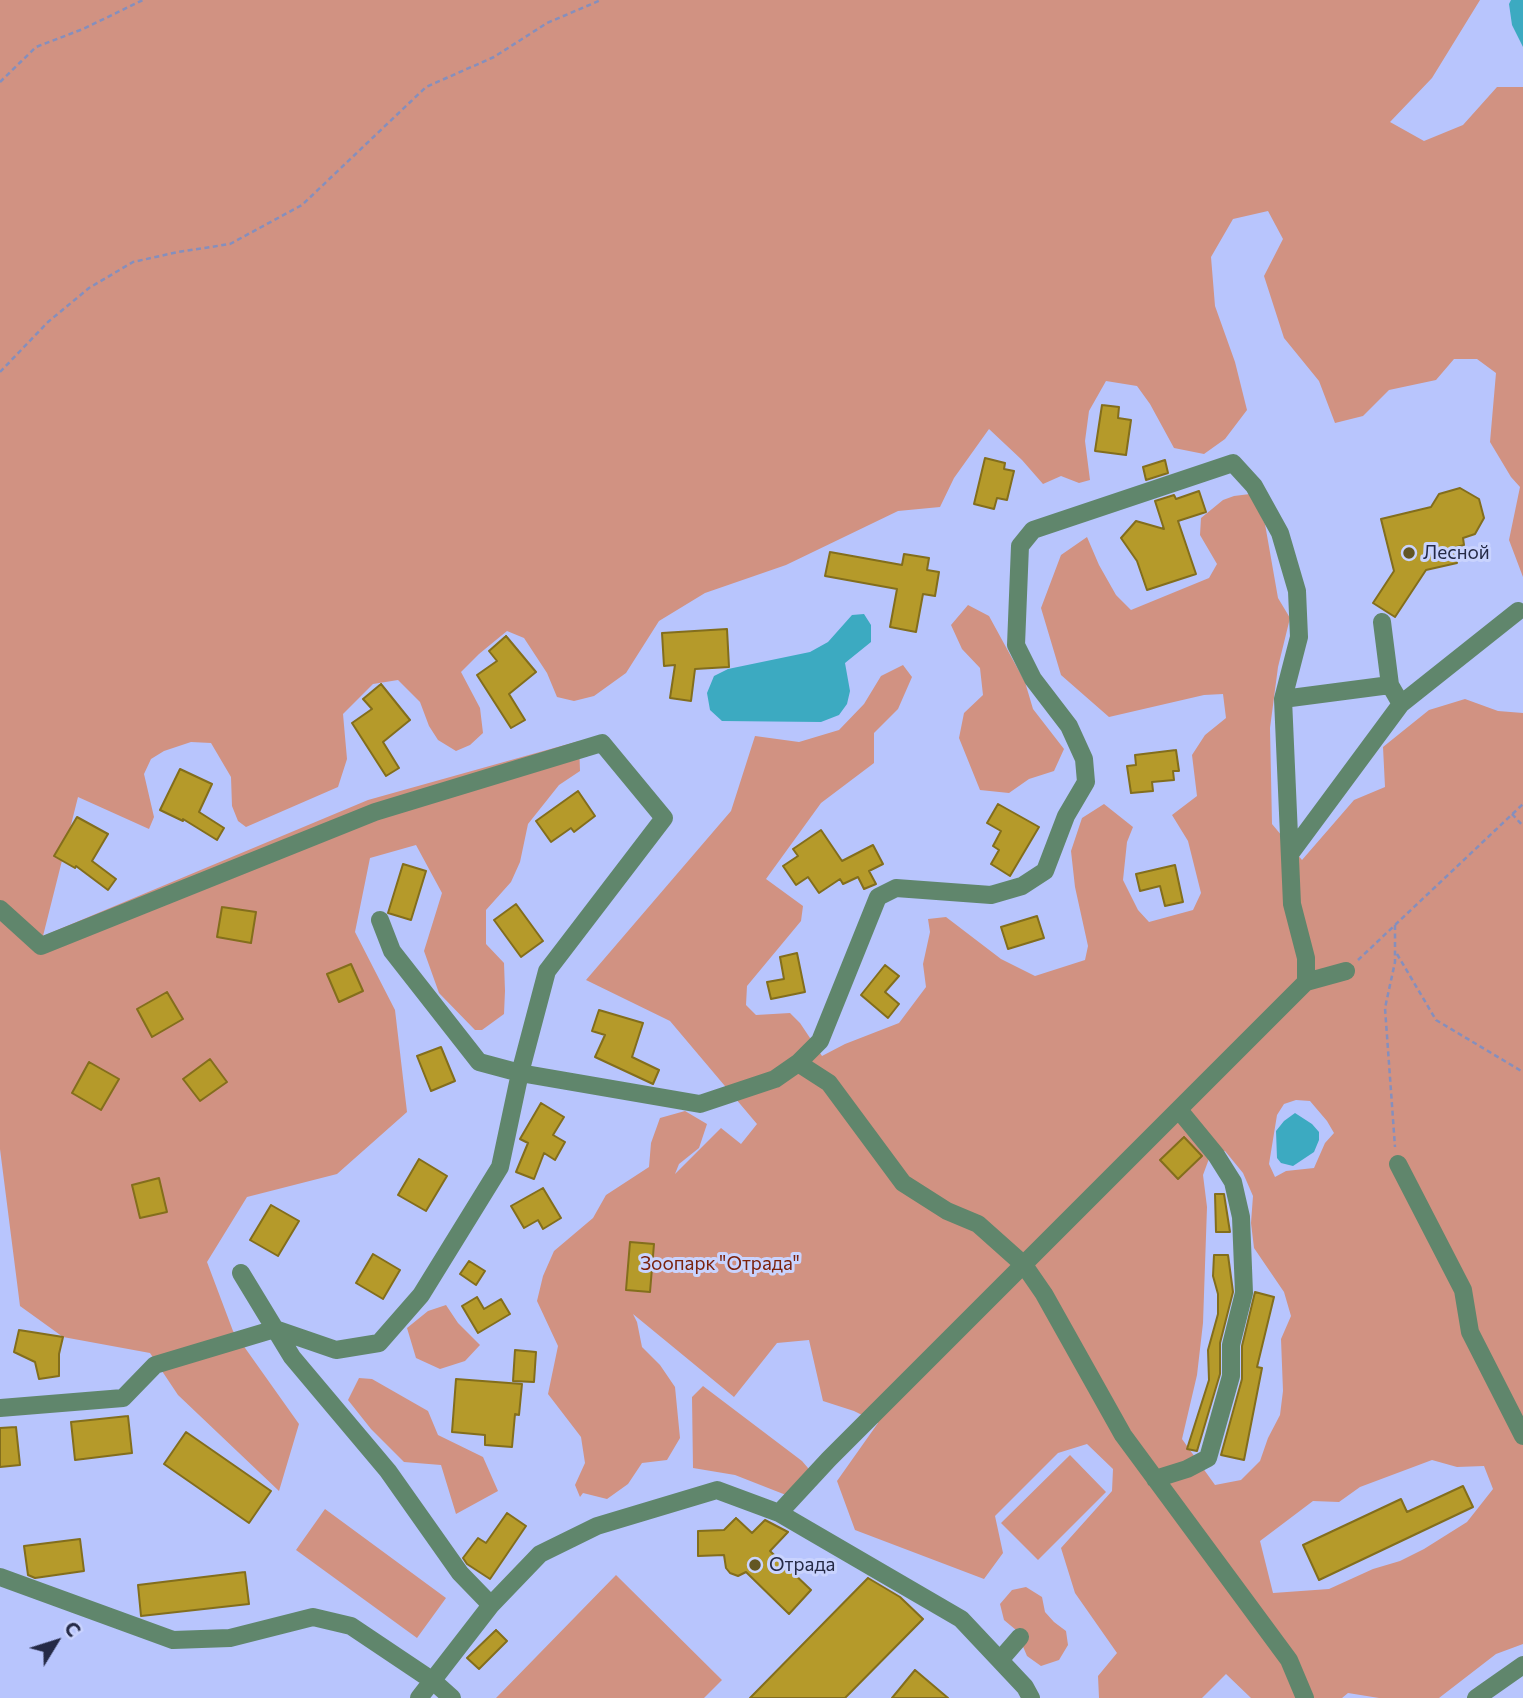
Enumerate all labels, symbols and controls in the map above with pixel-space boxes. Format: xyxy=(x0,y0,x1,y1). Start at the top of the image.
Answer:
place label: Лесной xyxy=(1423,542,1490,564)
marker: Лесной xyxy=(1401,545,1417,561)
park label: Зоопарк "Отрада" xyxy=(640,1253,800,1275)
place label: Отрада xyxy=(769,1554,835,1576)
marker: Отрада xyxy=(747,1557,763,1573)
north arrow xyxy=(21,1607,91,1677)
text: С xyxy=(60,1617,86,1641)

